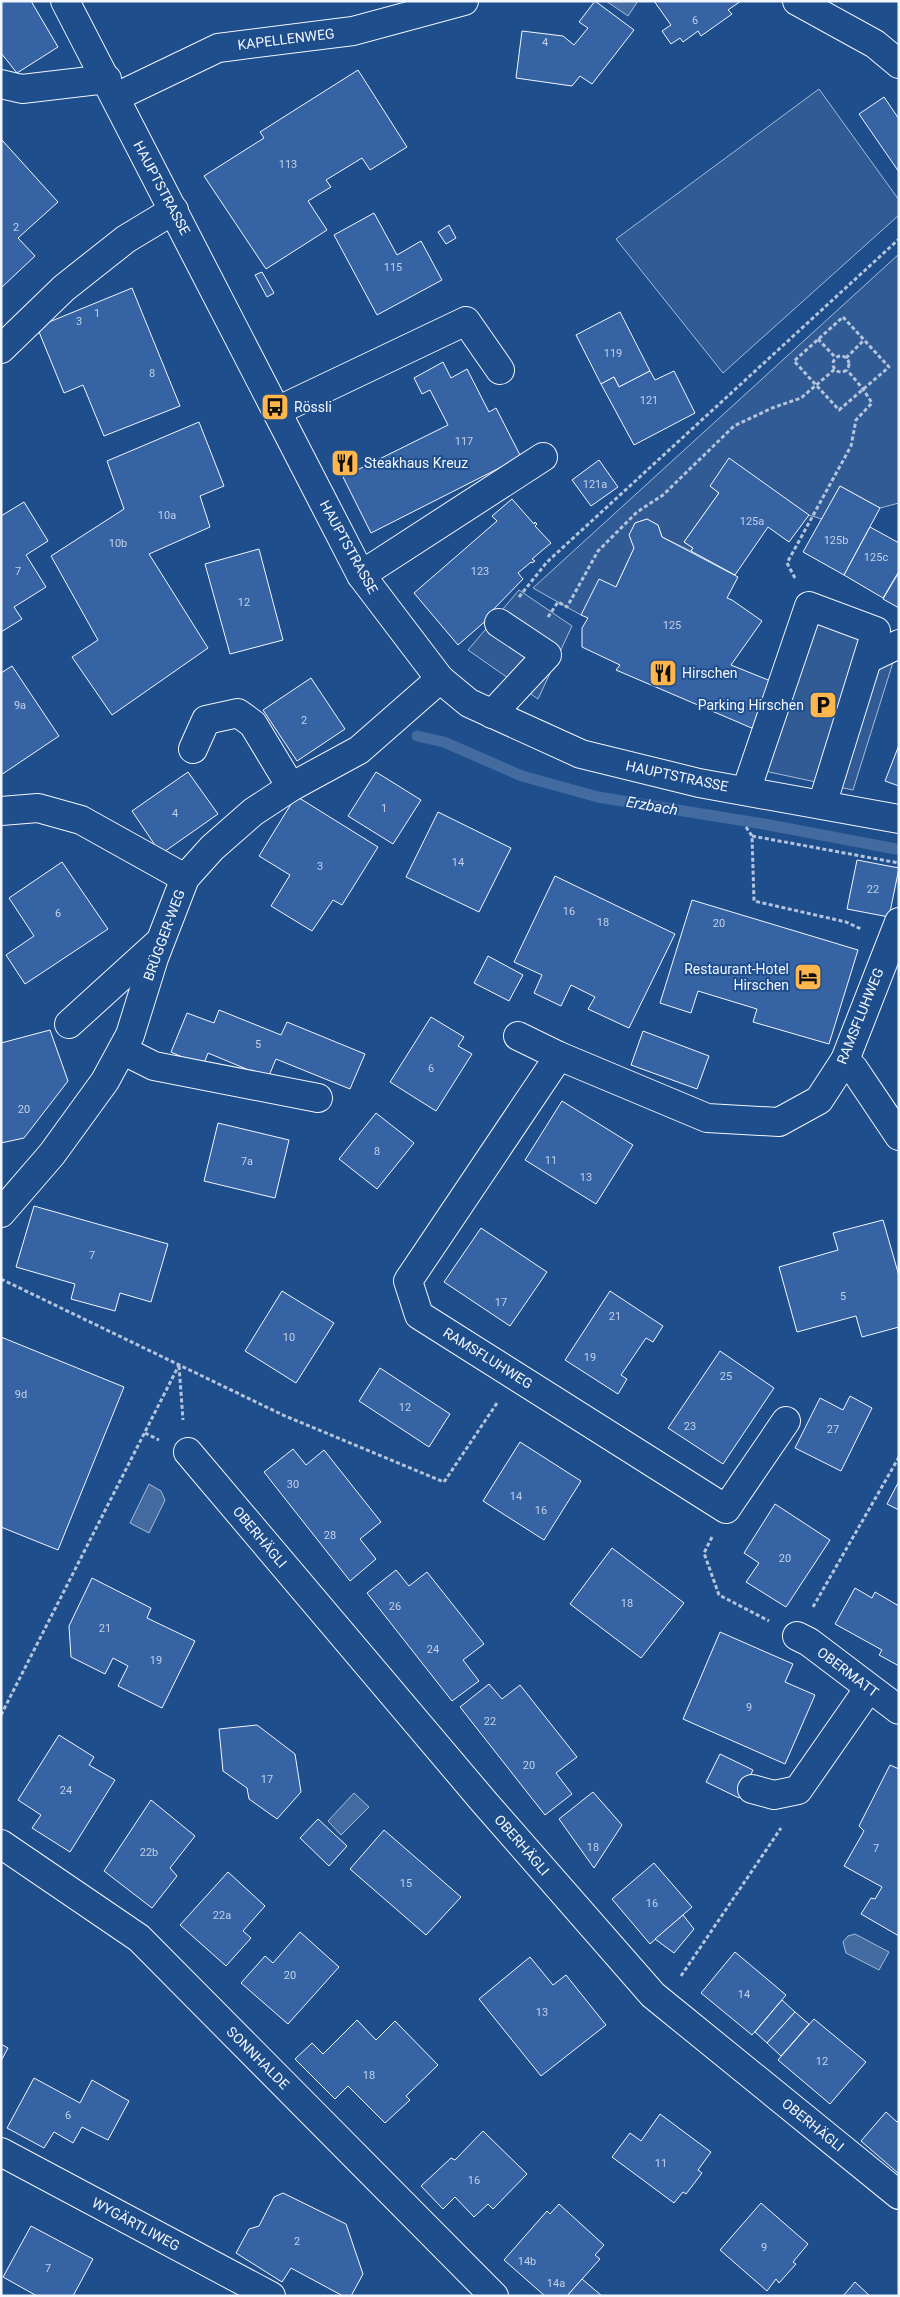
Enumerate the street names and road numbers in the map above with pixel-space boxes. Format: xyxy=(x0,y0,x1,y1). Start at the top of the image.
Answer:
street label: KAPELLENWEG xyxy=(237,25,335,53)
street label: HAUPTSTRASSE xyxy=(130,138,194,238)
street label: HAUPTSTRASSE xyxy=(317,498,381,597)
street label: HAUPTSTRASSE xyxy=(624,757,730,795)
street label: BRÜGGER-WEG xyxy=(140,887,188,983)
street label: RAMSFLUHWEG xyxy=(833,966,887,1066)
street label: RAMSFLUHWEG xyxy=(440,1324,536,1392)
street label: OBERHÄGLI xyxy=(230,1503,290,1571)
street label: OBERMATT xyxy=(814,1644,882,1701)
street label: OBERHÄGLI xyxy=(491,1811,553,1879)
street label: SONNHALDE xyxy=(223,2023,293,2093)
street label: OBERHÄGLI xyxy=(779,2095,847,2155)
street label: WYGÄRTLIWEG xyxy=(89,2194,183,2254)

